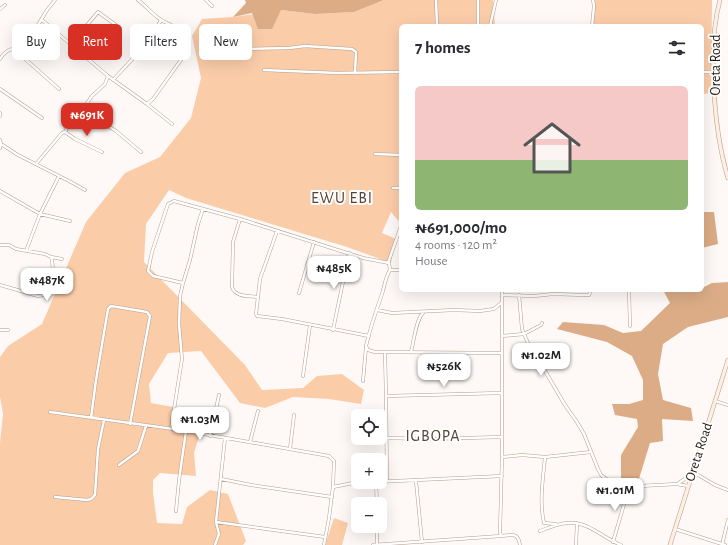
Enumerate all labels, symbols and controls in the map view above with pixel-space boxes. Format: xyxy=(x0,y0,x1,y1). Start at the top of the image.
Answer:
chip: Buy xyxy=(12,24,60,60)
chip: Rent xyxy=(68,24,122,60)
chip: Filters xyxy=(130,24,191,60)
chip: New xyxy=(199,24,252,60)
street label: Oreta Road xyxy=(709,35,723,95)
icon: filters xyxy=(666,37,688,59)
text: 7 homes xyxy=(415,39,471,56)
pin: ₦691K xyxy=(59,103,115,137)
text: ₦691K xyxy=(70,109,104,122)
icon: home xyxy=(516,112,588,184)
district label: EWU EBI xyxy=(311,190,373,206)
text: ₦691,000/mo xyxy=(415,219,507,236)
text: 4 rooms · 120 m² xyxy=(415,239,497,252)
text: House xyxy=(415,255,447,268)
pin: ₦485K xyxy=(306,256,362,290)
text: ₦485K xyxy=(316,262,352,275)
pin: ₦487K xyxy=(19,268,75,302)
text: ₦487K xyxy=(29,274,65,287)
pin: ₦1.02M xyxy=(508,343,574,377)
text: ₦1.02M xyxy=(521,349,561,362)
pin: ₦526K xyxy=(416,354,472,388)
text: ₦526K xyxy=(427,360,461,373)
pin: ₦1.03M xyxy=(167,407,233,441)
map controls xyxy=(351,409,387,533)
button: locate xyxy=(351,409,387,445)
text: ₦1.03M xyxy=(180,413,220,426)
street label: Oreta Road xyxy=(683,421,715,483)
district label: IGBOPA xyxy=(405,428,461,444)
button: + xyxy=(351,453,387,489)
pin: ₦1.01M xyxy=(582,478,648,512)
text: ₦1.01M xyxy=(596,484,634,497)
button: − xyxy=(351,497,387,533)

